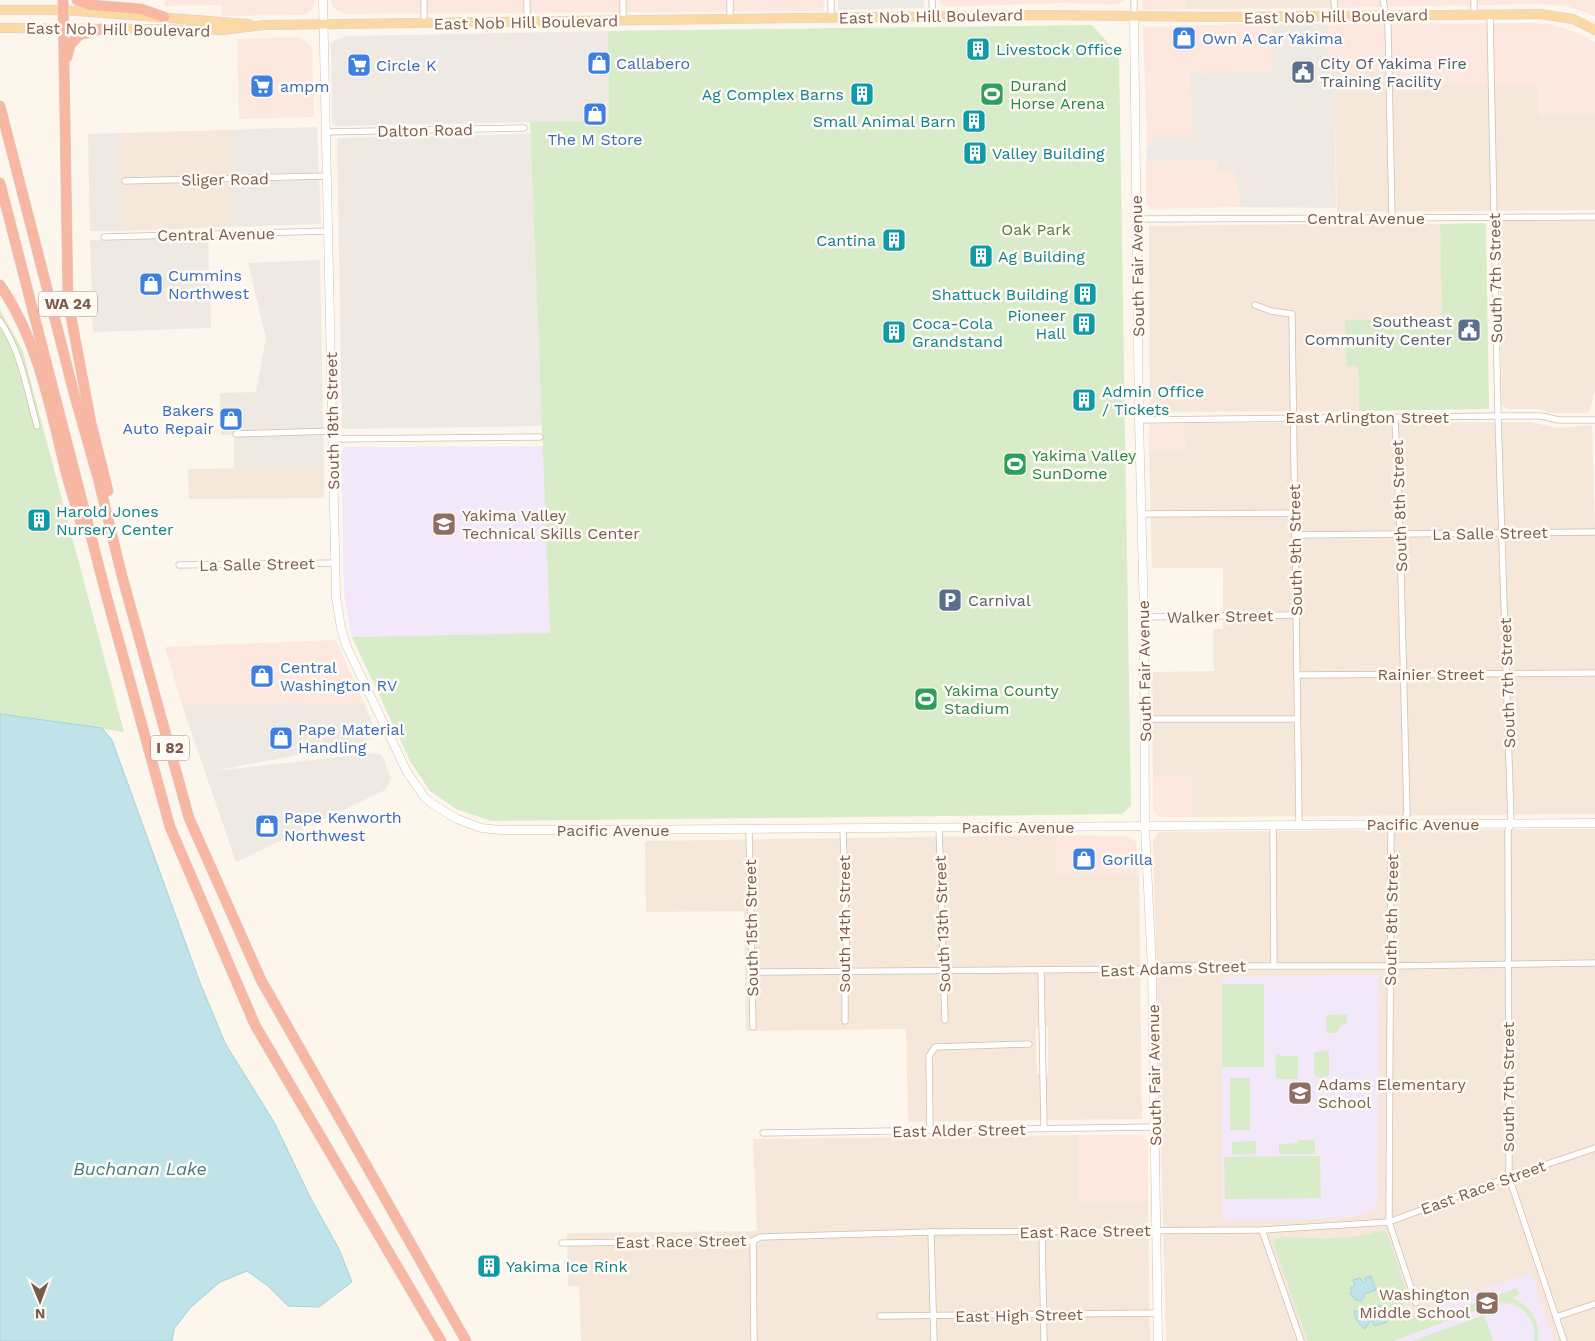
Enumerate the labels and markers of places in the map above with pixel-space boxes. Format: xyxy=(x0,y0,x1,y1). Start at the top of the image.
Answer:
shop icon: Own A Car Yakima xyxy=(1171,25,1197,51)
place label: Own A Car Yakima xyxy=(1202,29,1343,48)
building icon: Livestock Office xyxy=(965,36,991,62)
place label: Livestock Office xyxy=(996,40,1122,59)
shop icon: Callabero xyxy=(586,50,612,76)
supermarket icon: Circle K xyxy=(346,52,372,78)
place label: Callabero xyxy=(616,54,690,73)
place label: City Of Yakima Fire Training Facility xyxy=(1320,54,1467,91)
place label: Circle K xyxy=(376,56,437,75)
public building icon: City Of Yakima Fire Training Facility xyxy=(1290,59,1316,85)
supermarket icon: ampm xyxy=(249,73,275,99)
place label: Durand Horse Arena xyxy=(1010,76,1105,113)
place label: ampm xyxy=(280,77,330,96)
building icon: Ag Complex Barns xyxy=(849,81,875,107)
sports icon: Durand Horse Arena xyxy=(979,81,1005,107)
place label: Ag Complex Barns xyxy=(702,85,844,104)
shop icon: The M Store xyxy=(582,101,608,127)
building icon: Small Animal Barn xyxy=(961,108,987,134)
place label: Small Animal Barn xyxy=(813,112,956,131)
place label: The M Store xyxy=(547,130,643,149)
building icon: Valley Building xyxy=(962,140,988,166)
place label: Valley Building xyxy=(992,144,1105,163)
building icon: Cantina xyxy=(881,227,907,253)
place label: Cantina xyxy=(816,231,876,250)
building icon: Ag Building xyxy=(968,243,994,269)
place label: Ag Building xyxy=(998,247,1085,266)
place label: Cummins Northwest xyxy=(168,266,250,303)
shop icon: Cummins Northwest xyxy=(138,271,164,297)
building icon: Shattuck Building xyxy=(1072,281,1098,307)
place label: Shattuck Building xyxy=(932,285,1068,304)
place label: Pioneer Hall xyxy=(1007,306,1066,343)
building icon: Pioneer Hall xyxy=(1071,311,1097,337)
place label: Southeast Community Center xyxy=(1304,312,1452,349)
place label: Coca-Cola Grandstand xyxy=(912,314,1003,351)
public building icon: Southeast Community Center xyxy=(1456,317,1482,343)
building icon: Coca-Cola Grandstand xyxy=(881,319,907,345)
place label: Admin Office / Tickets xyxy=(1102,382,1204,419)
building icon: Admin Office / Tickets xyxy=(1071,387,1097,413)
place label: Bakers Auto Repair xyxy=(122,401,214,438)
shop icon: Bakers Auto Repair xyxy=(218,406,244,432)
place label: Yakima Valley SunDome xyxy=(1032,446,1137,483)
sports icon: Yakima Valley SunDome xyxy=(1002,451,1028,477)
place label: Harold Jones Nursery Center xyxy=(56,502,174,539)
place label: Yakima Valley Technical Skills Center xyxy=(462,506,640,543)
building icon: Harold Jones Nursery Center xyxy=(26,507,52,533)
school or university icon: Yakima Valley Technical Skills Center xyxy=(431,511,457,537)
parking icon: Carnival xyxy=(937,587,963,613)
place label: Carnival xyxy=(968,591,1031,610)
place label: Central Washington RV xyxy=(280,658,397,695)
shop icon: Central Washington RV xyxy=(249,663,275,689)
place label: Yakima County Stadium xyxy=(944,681,1059,718)
sports icon: Yakima County Stadium xyxy=(913,686,939,712)
place label: Pape Material Handling xyxy=(298,720,405,757)
shop icon: Pape Material Handling xyxy=(268,725,294,751)
place label: Pape Kenworth Northwest xyxy=(284,808,402,845)
shop icon: Pape Kenworth Northwest xyxy=(254,813,280,839)
shop icon: Gorilla xyxy=(1071,846,1097,872)
place label: Gorilla xyxy=(1102,850,1153,869)
place label: Adams Elementary School xyxy=(1318,1075,1467,1112)
school or university icon: Adams Elementary School xyxy=(1287,1080,1313,1106)
building icon: Yakima Ice Rink xyxy=(476,1253,502,1279)
place label: Yakima Ice Rink xyxy=(506,1257,628,1276)
place label: Washington Middle School xyxy=(1359,1285,1470,1322)
school or university icon: Washington Middle School xyxy=(1474,1290,1500,1316)

